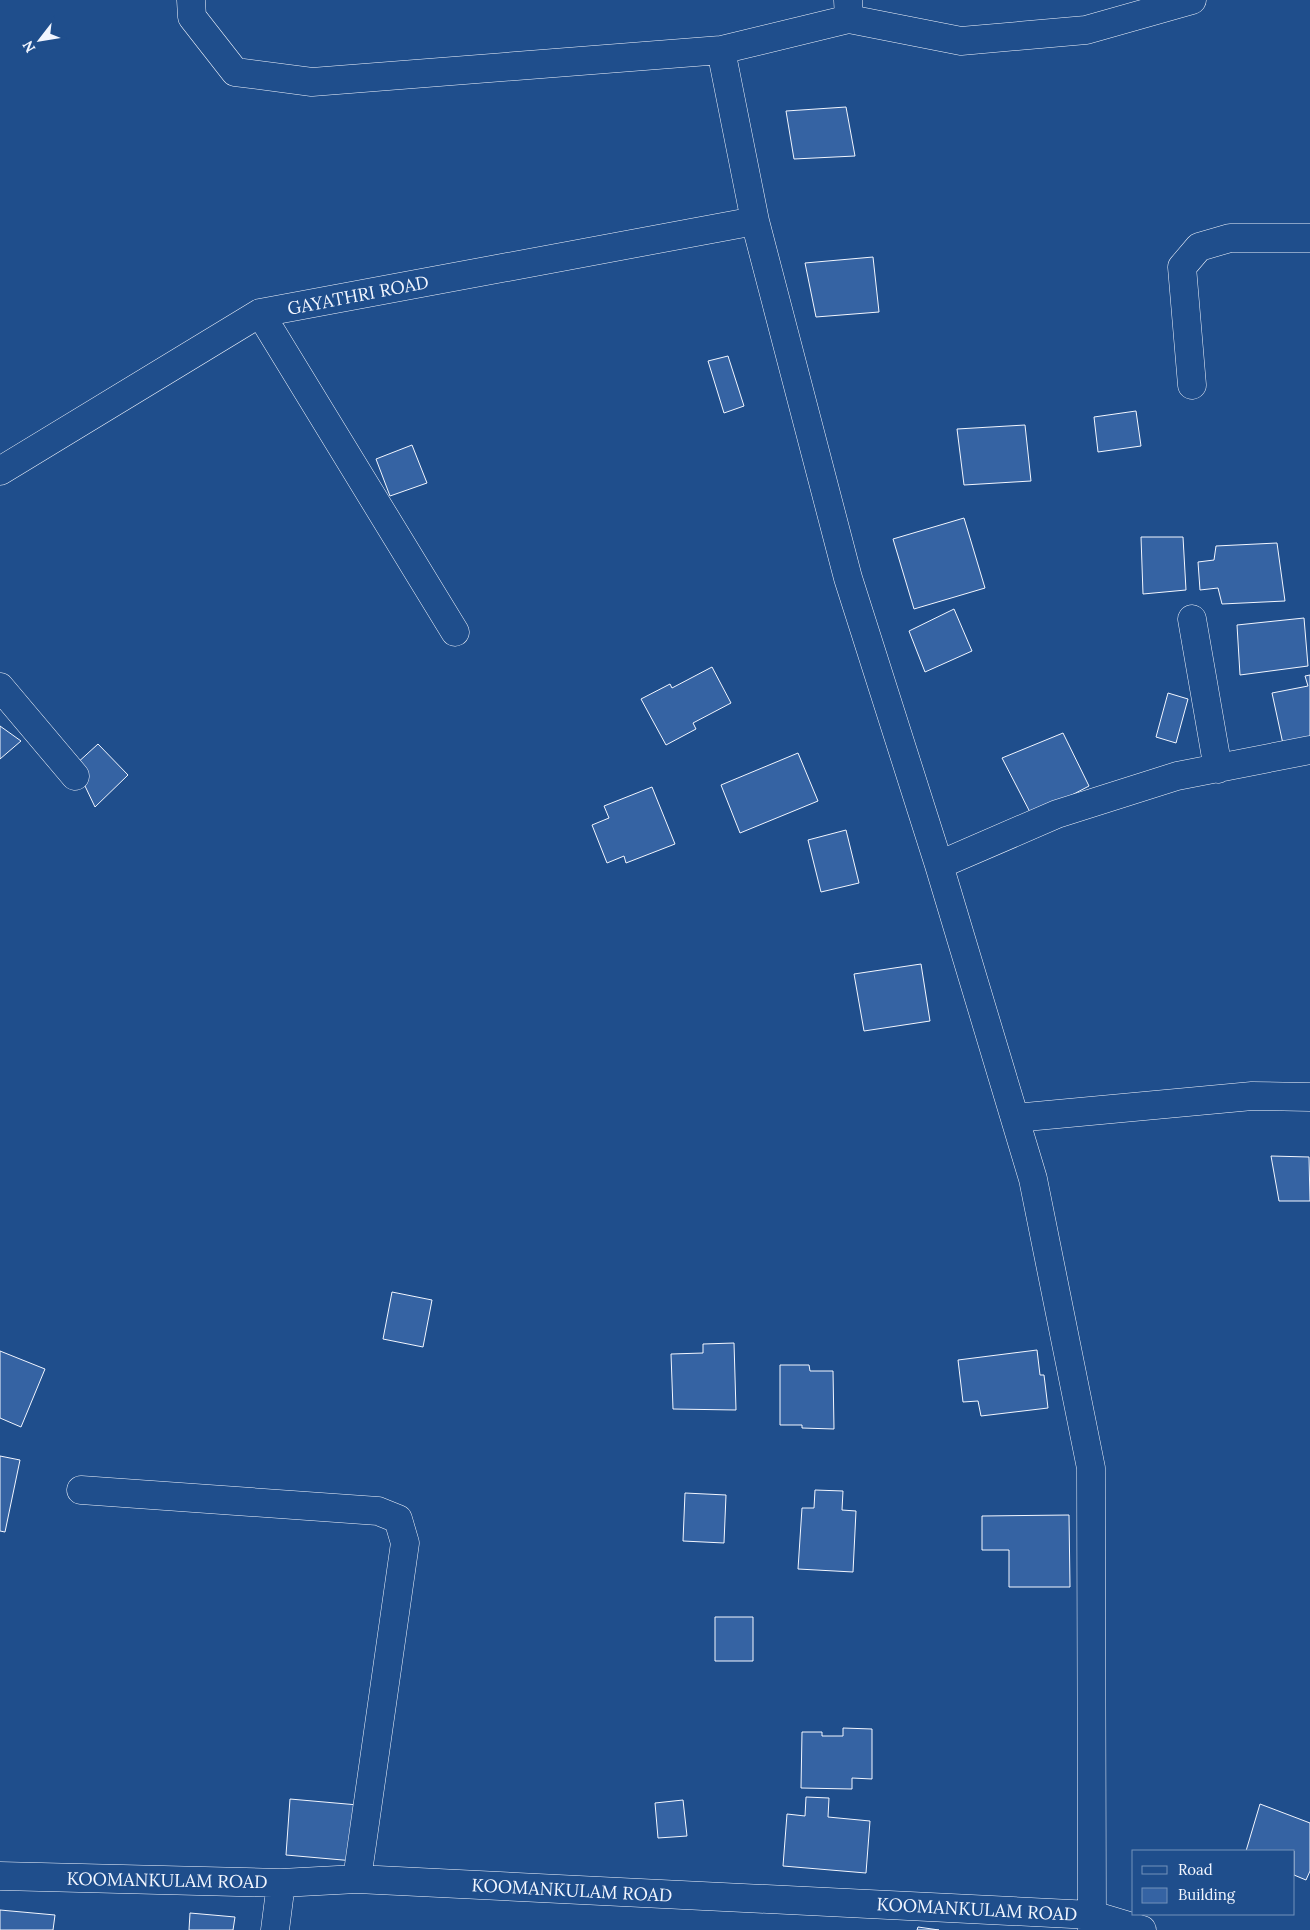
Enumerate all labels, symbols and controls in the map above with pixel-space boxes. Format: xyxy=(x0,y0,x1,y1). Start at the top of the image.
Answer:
north arrow xyxy=(15,15,65,65)
text: N xyxy=(18,37,39,56)
street label: GAYATHRI ROAD xyxy=(285,270,431,320)
legend xyxy=(1132,1850,1295,1915)
text: Road xyxy=(1178,1860,1213,1879)
street label: KOOMANKULAM ROAD xyxy=(66,1867,268,1893)
street label: KOOMANKULAM ROAD xyxy=(471,1873,673,1907)
text: Building xyxy=(1178,1885,1236,1904)
street label: KOOMANKULAM ROAD xyxy=(876,1892,1078,1926)

